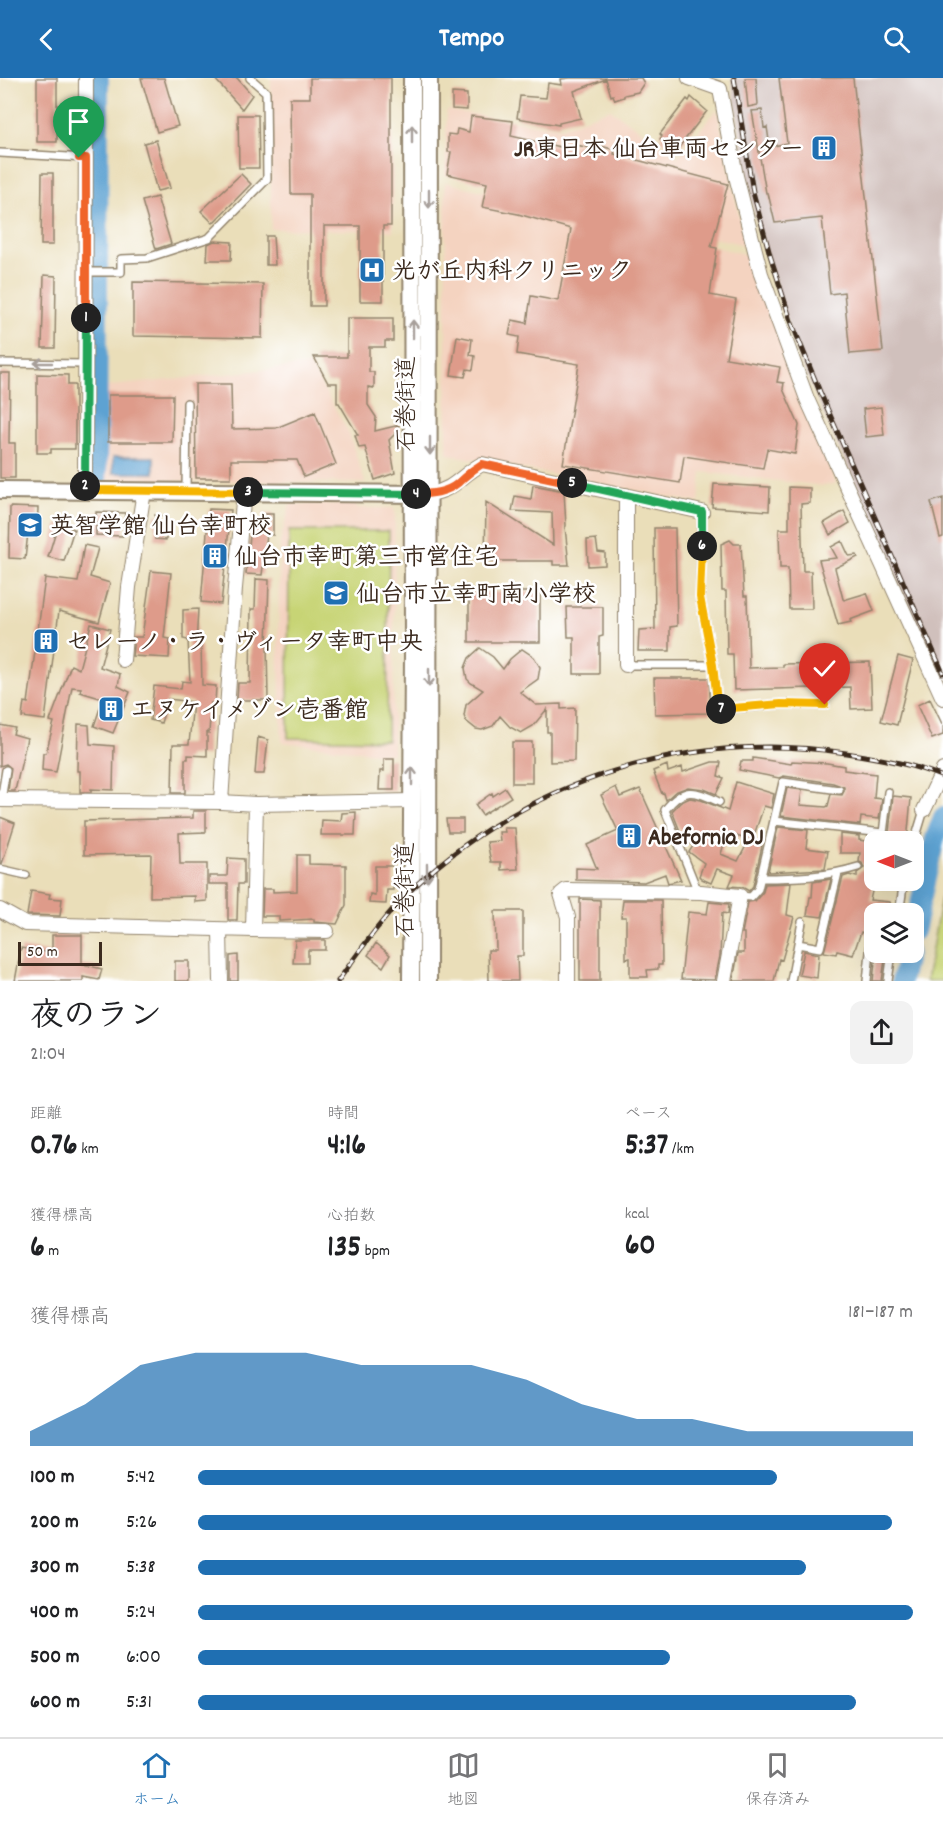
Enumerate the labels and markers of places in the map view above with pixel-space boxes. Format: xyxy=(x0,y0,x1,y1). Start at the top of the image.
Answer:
pin xyxy=(53,96,104,158)
building icon: JR東日本 仙台車両センター xyxy=(809,133,839,163)
place label: JR東日本 仙台車両センター xyxy=(514,134,804,168)
hospital icon: 光が丘内科クリニック xyxy=(357,255,387,285)
place label: 光が丘内科クリニック xyxy=(392,256,632,290)
pin: 1 xyxy=(71,303,101,333)
pin: 5 xyxy=(557,468,587,498)
pin: 2 xyxy=(70,471,100,501)
pin: 3 xyxy=(233,477,263,507)
pin: 4 xyxy=(401,479,431,509)
school or university icon: 英智学館 仙台幸町校 xyxy=(15,510,45,540)
place label: 英智学館 仙台幸町校 xyxy=(50,511,272,545)
pin: 6 xyxy=(687,531,717,561)
building icon: 仙台市幸町第三市営住宅 xyxy=(200,541,230,571)
place label: 仙台市幸町第三市営住宅 xyxy=(234,542,498,576)
school or university icon: 仙台市立幸町南小学校 xyxy=(321,578,351,608)
place label: 仙台市立幸町南小学校 xyxy=(356,579,596,613)
building icon: セレーノ・ラ・ヴィータ幸町中央 xyxy=(31,626,61,656)
place label: セレーノ・ラ・ヴィータ幸町中央 xyxy=(66,627,423,661)
pin xyxy=(799,643,850,705)
building icon: エヌケイメゾン壱番館 xyxy=(96,694,126,724)
pin: 7 xyxy=(706,694,736,724)
place label: エヌケイメゾン壱番館 xyxy=(130,695,368,729)
building icon: Abefornia DJ xyxy=(614,821,644,851)
place label: Abefornia DJ xyxy=(648,822,764,856)

